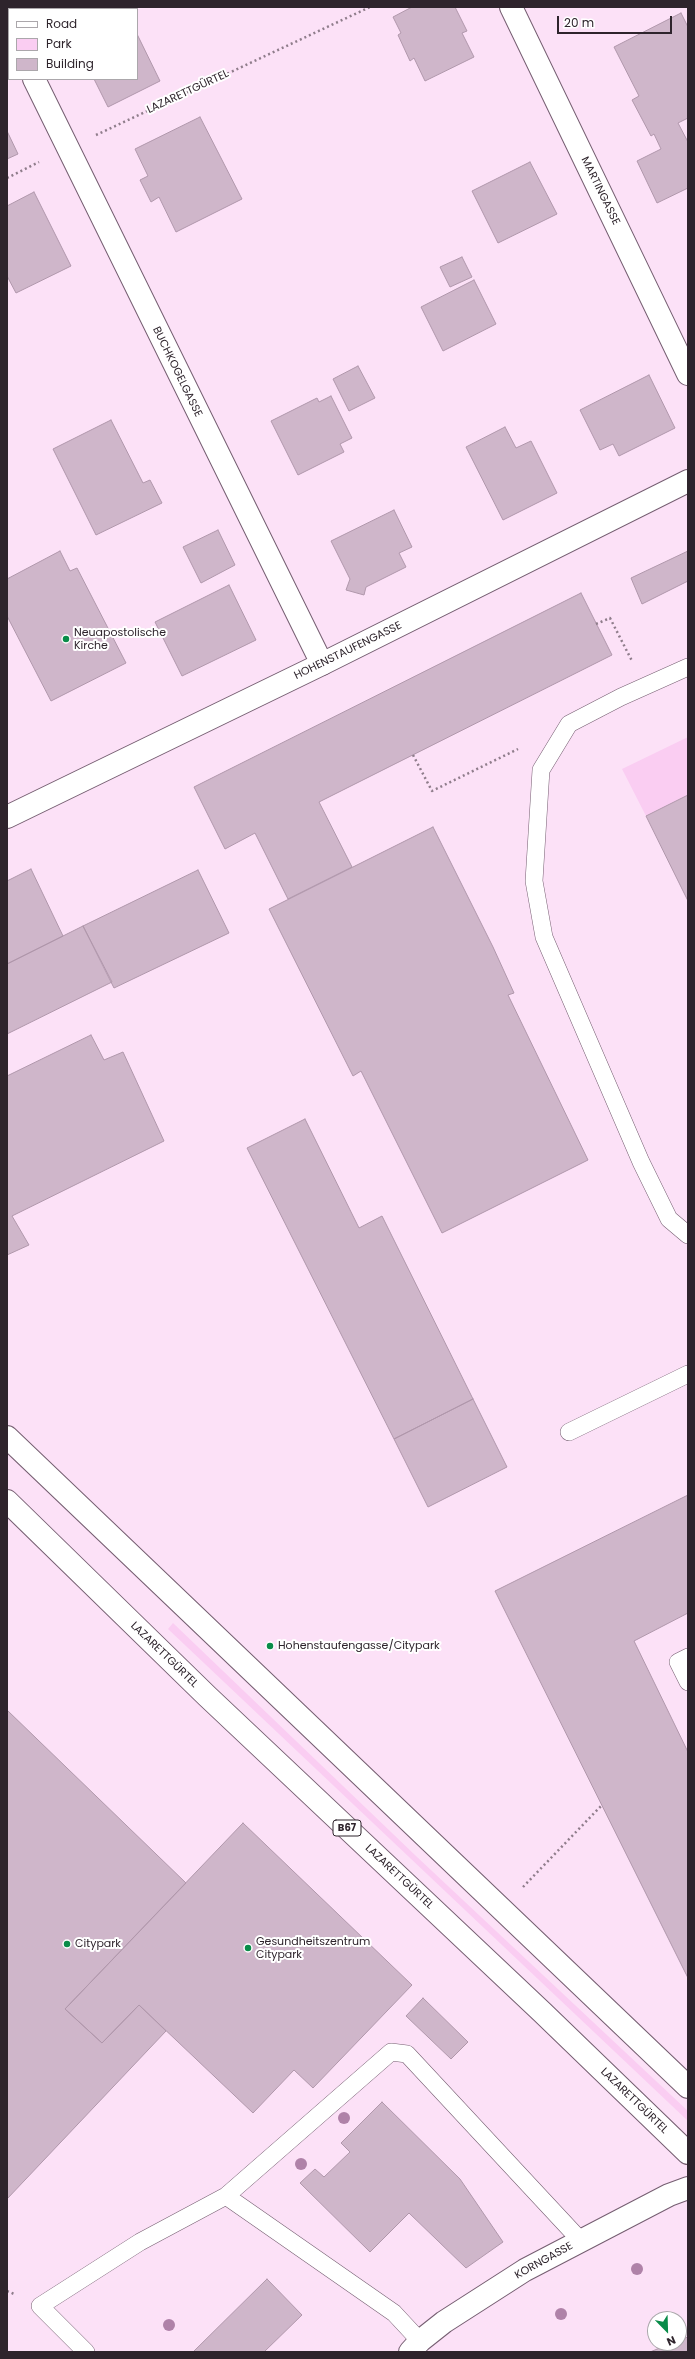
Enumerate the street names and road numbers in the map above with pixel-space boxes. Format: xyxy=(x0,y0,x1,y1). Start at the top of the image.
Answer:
street label: LAZARETTGÜRTEL xyxy=(145,67,231,117)
street label: MARTINGASSE xyxy=(578,155,622,227)
street label: BUCHKOGELGASSE xyxy=(149,325,205,419)
street label: HOHENSTAUFENGASSE xyxy=(292,619,404,683)
street label: LAZARETTGÜRTEL xyxy=(127,1619,201,1691)
road number: B67 xyxy=(333,1820,361,1836)
street label: LAZARETTGÜRTEL xyxy=(362,1842,436,1912)
street label: LAZARETTGÜRTEL xyxy=(597,2065,671,2137)
street label: KORNGASSE xyxy=(513,2240,575,2282)

